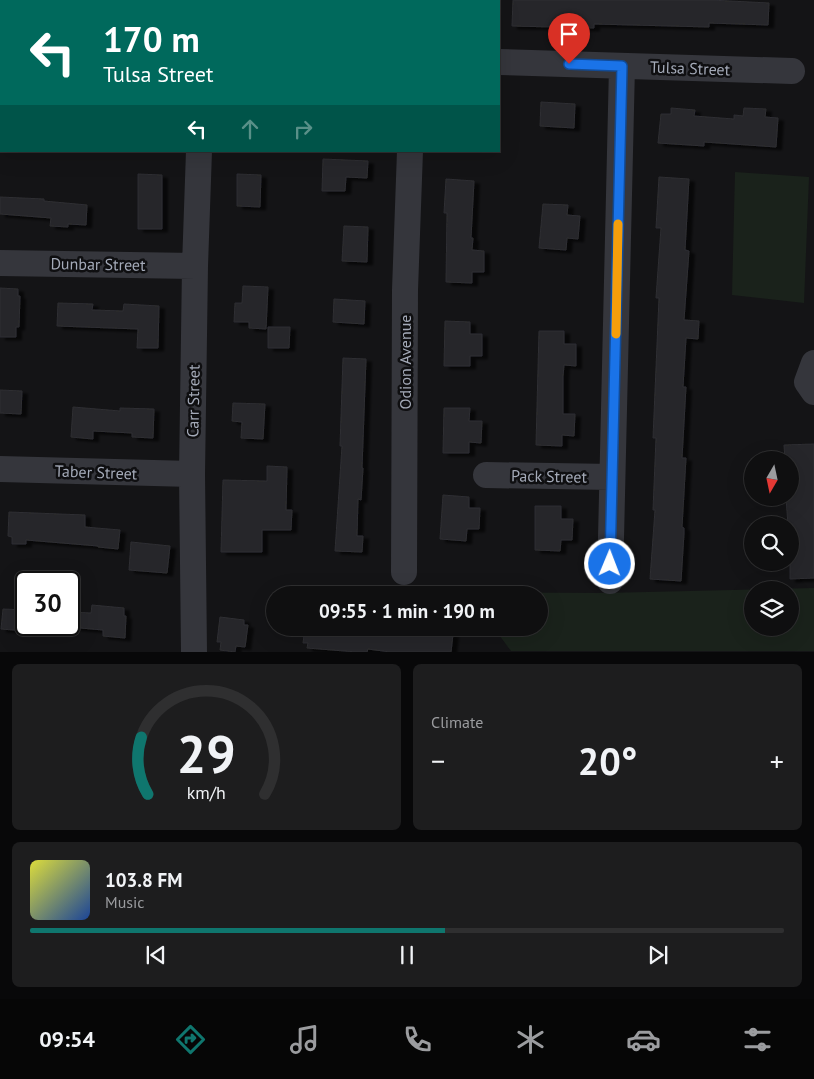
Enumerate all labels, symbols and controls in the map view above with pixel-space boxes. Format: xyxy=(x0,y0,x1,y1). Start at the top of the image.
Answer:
pin xyxy=(548,13,590,64)
text: 170 m xyxy=(103,16,200,62)
icon: left xyxy=(20,20,85,85)
icon: arrive xyxy=(555,20,583,48)
street label: Tulsa Street xyxy=(650,57,731,79)
text: Tulsa Street xyxy=(103,60,213,88)
icon: left xyxy=(183,115,211,143)
icon: ahead xyxy=(236,115,264,143)
icon: right xyxy=(289,115,317,143)
street label: Dunbar Street xyxy=(50,253,146,275)
street label: Odion Avenue xyxy=(395,315,415,409)
street label: Carr Street xyxy=(182,364,204,438)
north arrow xyxy=(744,451,799,506)
map controls xyxy=(744,451,799,636)
street label: Taber Street xyxy=(54,461,138,483)
street label: Pack Street xyxy=(511,465,588,487)
button: search xyxy=(744,516,799,571)
position arrow xyxy=(583,537,635,589)
speed limit sign: 30 xyxy=(15,571,80,636)
button: layers xyxy=(744,581,799,636)
text: 09:55 · 1 min · 190 m xyxy=(319,599,495,623)
text: Climate xyxy=(431,712,483,732)
text: 29 xyxy=(177,720,236,787)
text: 20° xyxy=(578,736,637,785)
text: − xyxy=(431,742,445,779)
text: + xyxy=(770,742,784,779)
text: km/h xyxy=(187,781,226,804)
text: 103.8 FM xyxy=(105,868,182,892)
text: Music xyxy=(105,892,145,912)
icon: previous xyxy=(142,941,170,969)
icon: pause xyxy=(393,941,421,969)
icon: next xyxy=(644,941,672,969)
icon: directions xyxy=(173,1022,208,1057)
icon: music xyxy=(287,1022,322,1057)
icon: phone xyxy=(400,1022,435,1057)
icon: climate xyxy=(513,1022,548,1057)
icon: car xyxy=(626,1022,661,1057)
icon: filters xyxy=(740,1022,775,1057)
text: 09:54 xyxy=(39,1025,95,1053)

